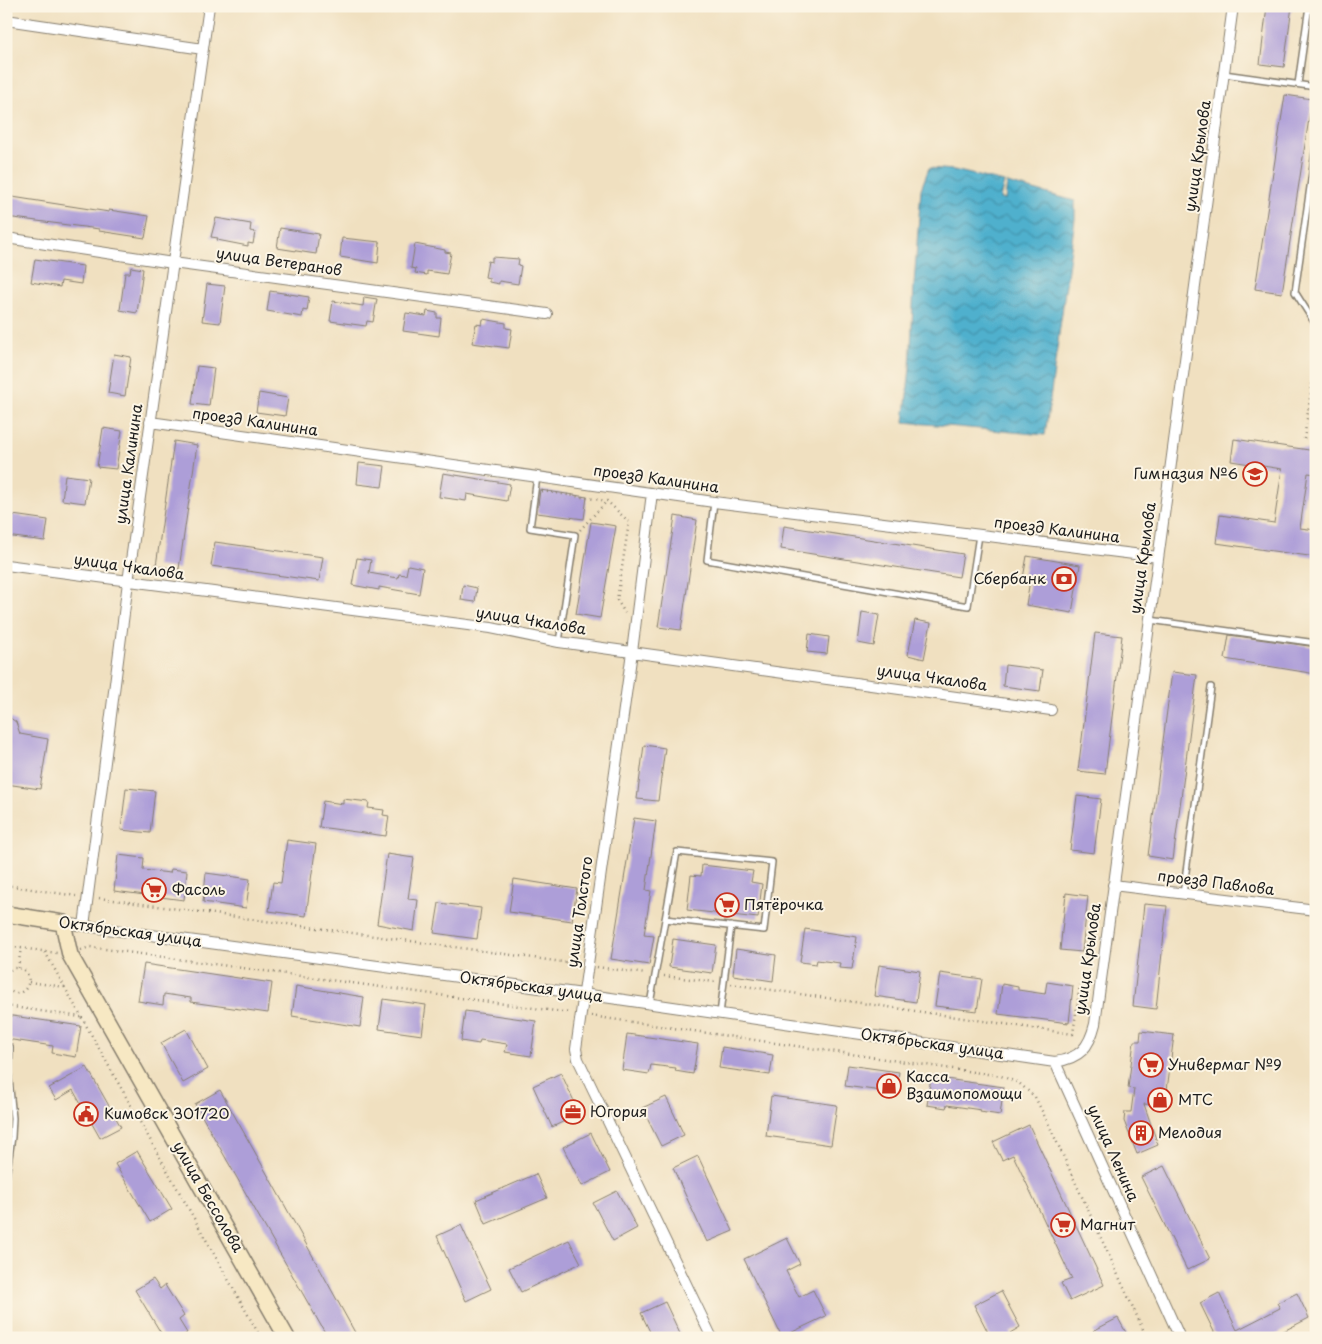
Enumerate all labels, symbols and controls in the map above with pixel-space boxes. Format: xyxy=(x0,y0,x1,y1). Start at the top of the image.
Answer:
street label: улица Крылова xyxy=(1177,98,1216,213)
street label: улица Ветеранов xyxy=(215,240,344,281)
street label: проезд Калинина xyxy=(191,400,320,441)
street label: улица Калинина xyxy=(108,402,147,525)
street label: проезд Калинина xyxy=(592,457,721,498)
place label: Гимназия №6 xyxy=(1133,461,1238,484)
school or university icon: Гимназия №6 xyxy=(1242,461,1268,487)
street label: улица Крылова xyxy=(1122,500,1161,615)
street label: проезд Калинина xyxy=(993,509,1122,548)
street label: улица Чкалова xyxy=(72,546,187,585)
place label: Сбербанк xyxy=(974,566,1046,589)
bank icon: Сбербанк xyxy=(1051,566,1077,592)
street label: улица Чкалова xyxy=(474,599,589,640)
street label: улица Чкалова xyxy=(875,657,990,696)
street label: улица Толстого xyxy=(559,855,598,969)
street label: проезд Павлова xyxy=(1156,863,1277,900)
supermarket icon: Фасоль xyxy=(141,877,167,903)
place label: Фасоль xyxy=(172,877,226,900)
supermarket icon: Пятёрочка xyxy=(714,892,740,918)
place label: Пятёрочка xyxy=(744,892,824,915)
street label: улица Крылова xyxy=(1067,901,1106,1016)
street label: Октябрьская улица xyxy=(57,909,204,952)
street label: Октябрьская улица xyxy=(458,964,605,1007)
street label: Октябрьская улица xyxy=(859,1021,1006,1064)
supermarket icon: Универмаг №9 xyxy=(1138,1052,1164,1078)
place label: Универмаг №9 xyxy=(1168,1052,1282,1075)
place label: Касса Взаимопомощи xyxy=(906,1064,1022,1104)
shop icon: Касса Взаимопомощи xyxy=(876,1073,902,1099)
shop icon: МТС xyxy=(1147,1087,1173,1113)
place label: МТС xyxy=(1178,1087,1213,1110)
office icon: Югория xyxy=(560,1099,586,1125)
place label: Югория xyxy=(590,1099,647,1122)
street label: улица Ленина xyxy=(1083,1100,1146,1205)
public building icon: Кимовск 301720 xyxy=(73,1101,99,1127)
place label: Кимовск 301720 xyxy=(104,1101,230,1124)
building icon: Мелодия xyxy=(1128,1120,1154,1146)
place label: Мелодия xyxy=(1158,1120,1222,1143)
street label: улица Бессолова xyxy=(168,1136,251,1257)
supermarket icon: Магнит xyxy=(1050,1212,1076,1238)
place label: Магнит xyxy=(1080,1212,1135,1235)

